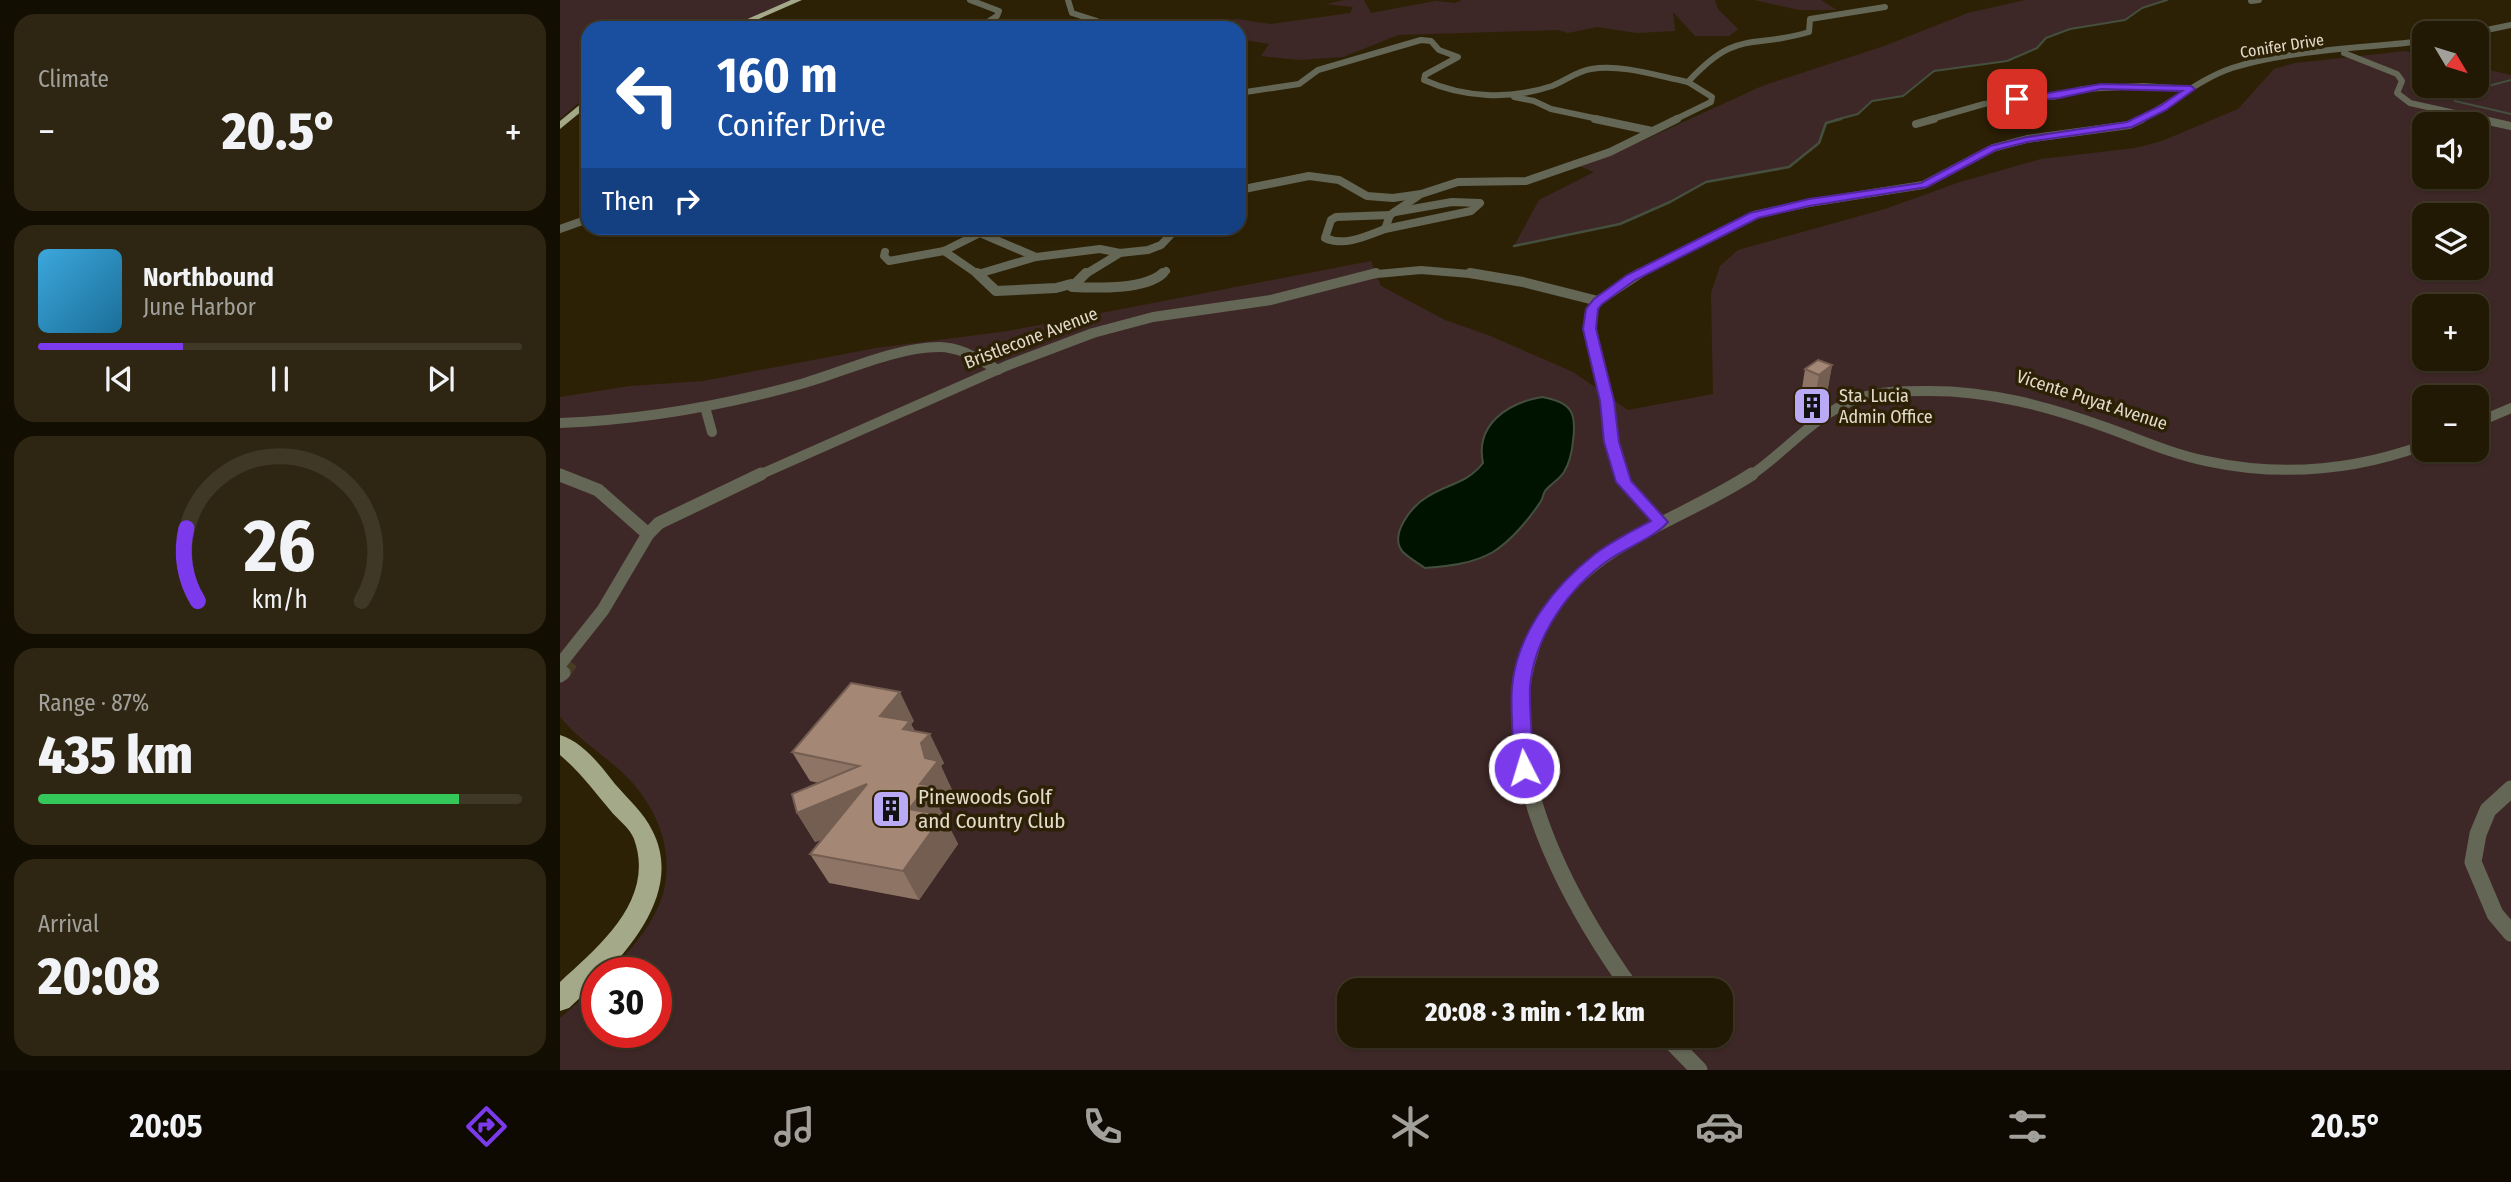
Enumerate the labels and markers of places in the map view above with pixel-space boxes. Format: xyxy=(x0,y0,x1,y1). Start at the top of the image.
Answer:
pin xyxy=(1987,69,2047,129)
building icon: Sta. Lucia Admin Office xyxy=(1791,385,1833,427)
place label: Sta. Lucia Admin Office xyxy=(1839,385,1933,428)
place label: Pinewoods Golf and Country Club xyxy=(918,784,1066,834)
building icon: Pinewoods Golf and Country Club xyxy=(870,788,912,830)

